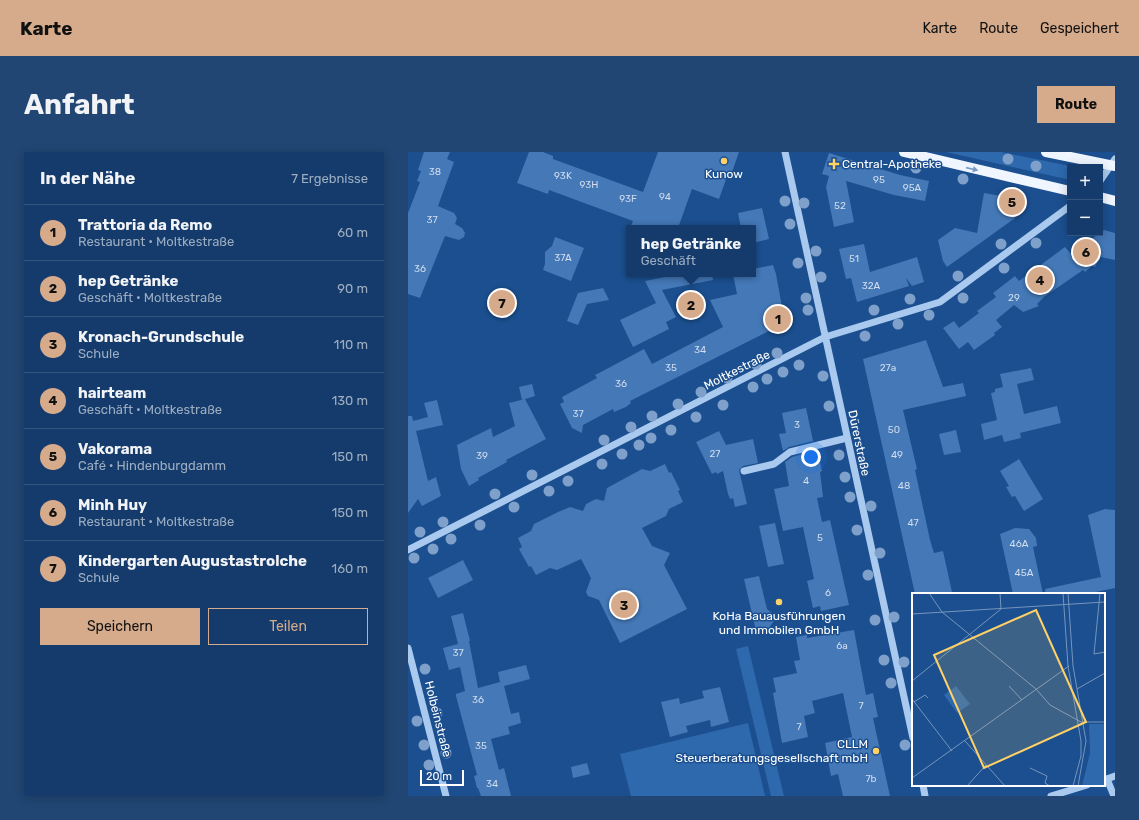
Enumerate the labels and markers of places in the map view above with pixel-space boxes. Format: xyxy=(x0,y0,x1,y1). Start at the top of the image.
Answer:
marker: Kunow xyxy=(719,156,729,166)
place label: Central-Apotheke xyxy=(842,157,942,171)
marker: Central-Apotheke xyxy=(829,159,839,169)
place label: Kunow xyxy=(705,167,743,181)
pin: 5 xyxy=(999,187,1025,217)
pin: 6 xyxy=(1073,237,1099,267)
pin: 4 xyxy=(1027,265,1053,295)
pin: 7 xyxy=(489,288,515,318)
pin: 2 xyxy=(678,290,704,320)
pin: 1 xyxy=(765,304,791,334)
pin: 3 xyxy=(611,590,637,620)
marker: KoHa Bauausführungen und Immobilen GmbH xyxy=(774,597,784,607)
place label: KoHa Bauausführungen und Immobilen GmbH xyxy=(712,609,846,637)
place label: CLLM Steuerberatungsgesellschaft mbH xyxy=(675,737,868,765)
marker: CLLM Steuerberatungsgesellschaft mbH xyxy=(871,746,881,756)

